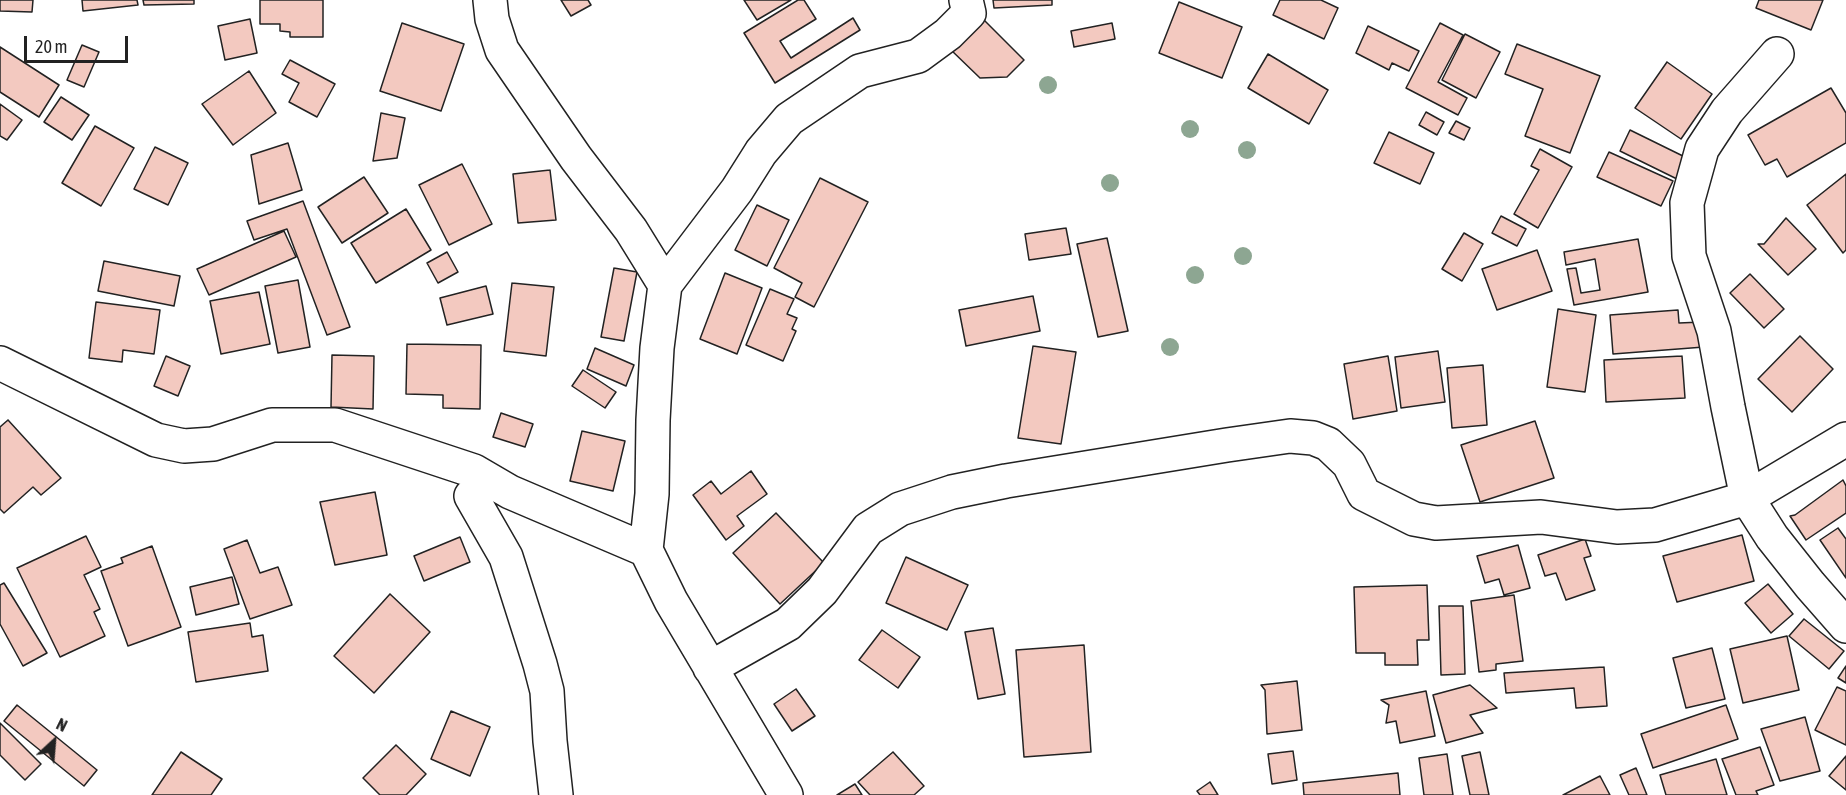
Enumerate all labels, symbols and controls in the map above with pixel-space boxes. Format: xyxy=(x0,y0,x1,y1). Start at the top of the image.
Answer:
scale bar xyxy=(27,24,130,62)
text: 20 m xyxy=(35,36,67,57)
north arrow xyxy=(24,711,84,771)
text: N xyxy=(54,715,70,735)

